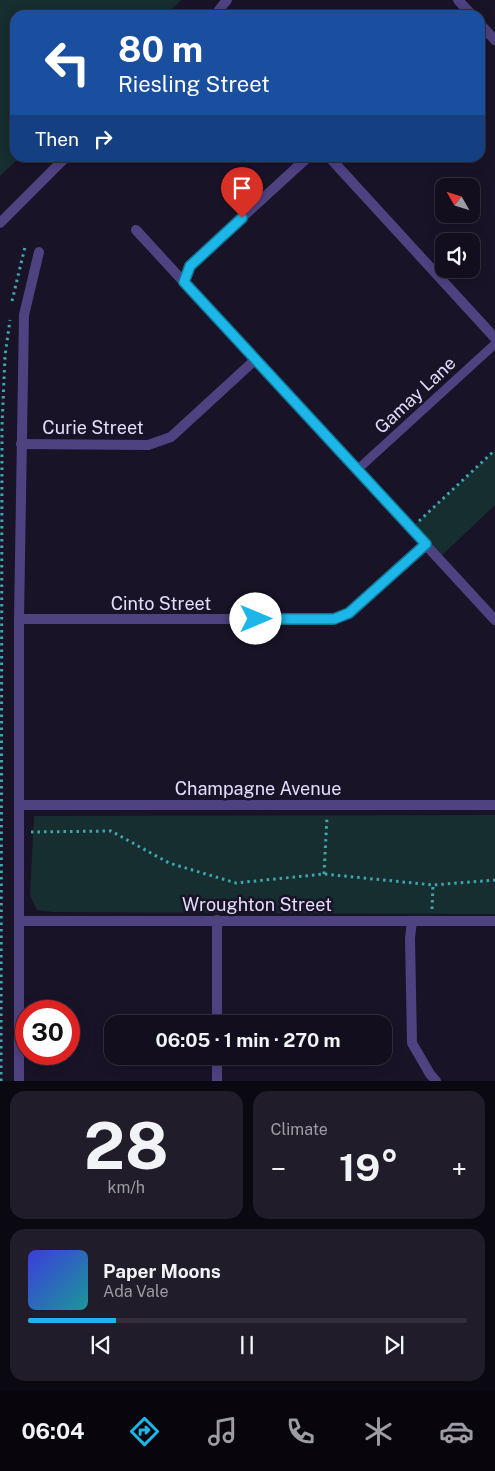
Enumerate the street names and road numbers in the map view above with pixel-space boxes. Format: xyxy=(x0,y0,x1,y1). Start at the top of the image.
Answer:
street label: Gamay Lane xyxy=(370,352,460,438)
street label: Curie Street xyxy=(42,417,144,438)
street label: Cinto Street xyxy=(111,593,211,614)
street label: Champagne Avenue xyxy=(175,778,341,799)
street label: Wroughton Street xyxy=(182,894,332,915)

